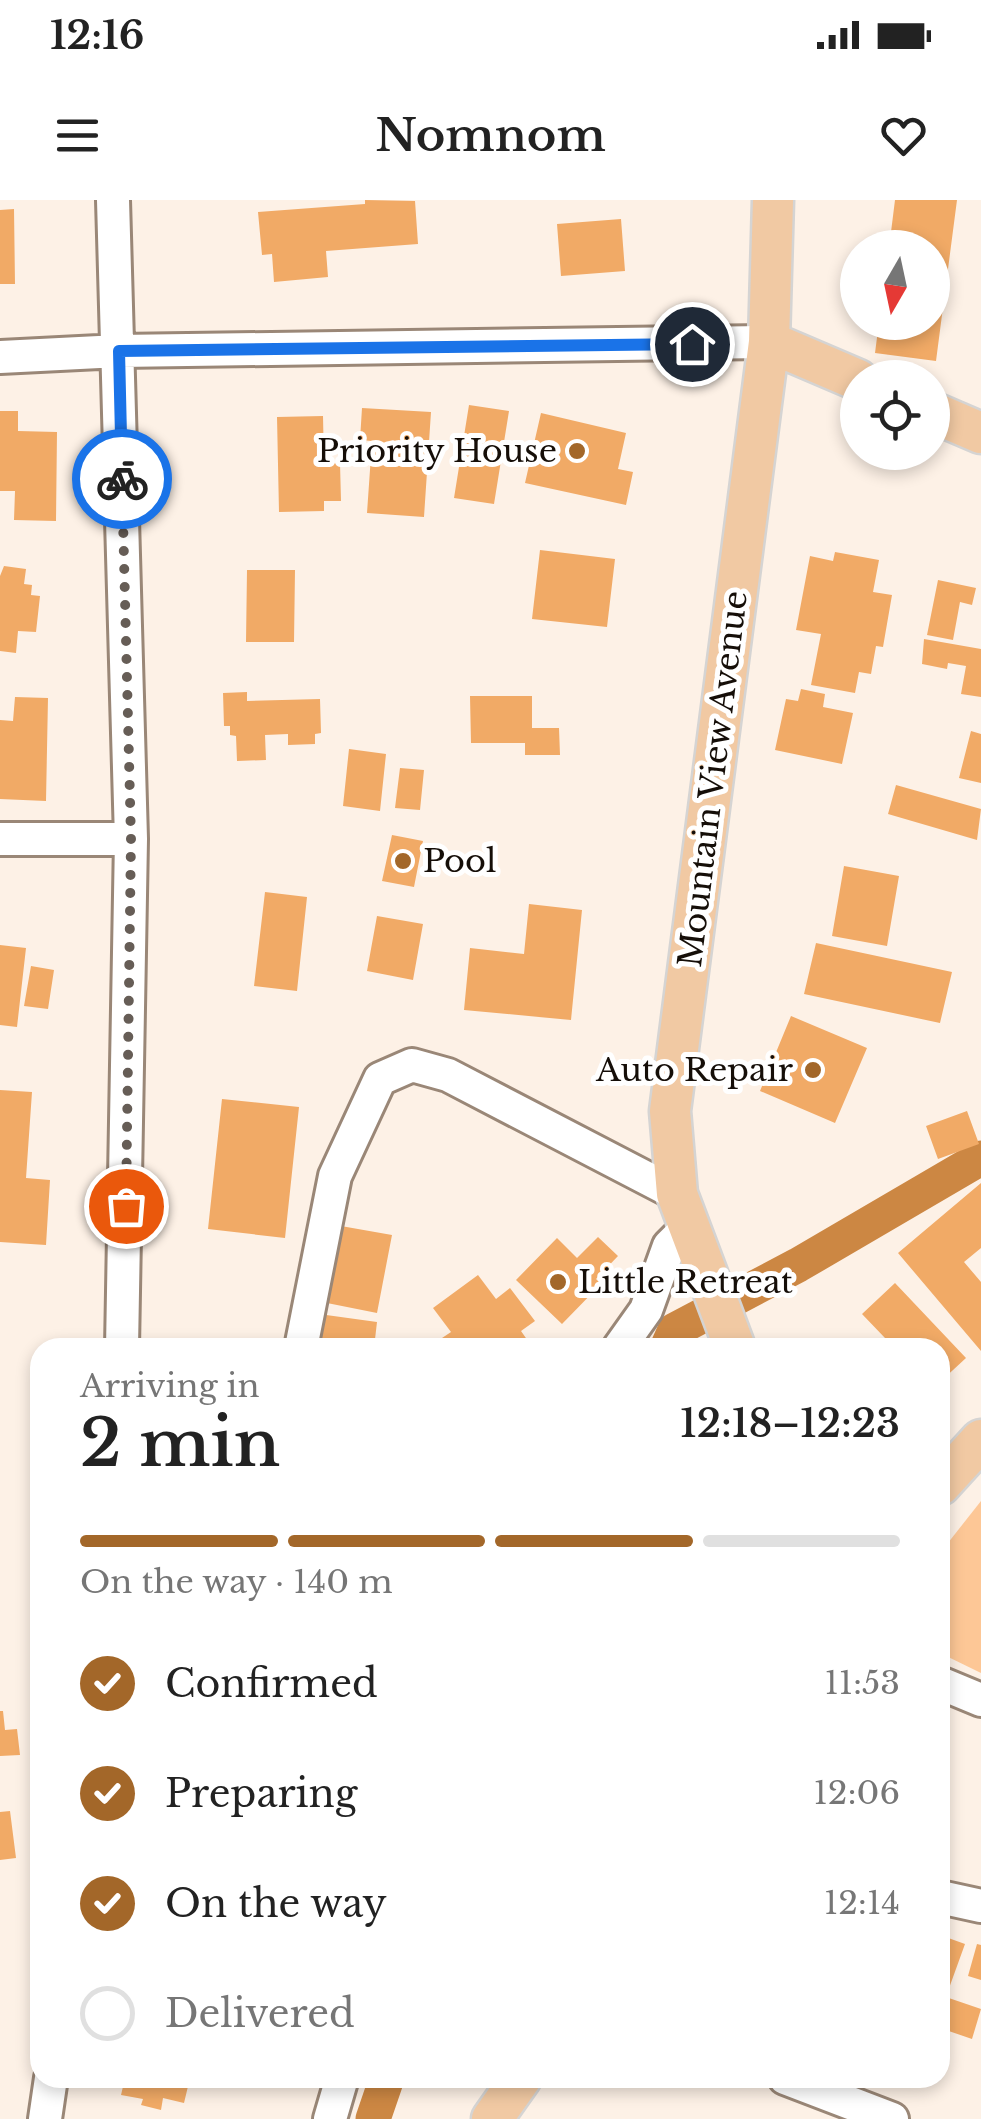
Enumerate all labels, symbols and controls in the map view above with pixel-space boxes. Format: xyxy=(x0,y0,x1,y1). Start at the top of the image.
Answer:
text: 12:16 xyxy=(50,12,144,59)
text: Nomnom xyxy=(375,107,606,163)
icon: menu xyxy=(50,108,105,163)
icon: heart xyxy=(876,108,931,163)
north arrow xyxy=(840,230,950,340)
map controls xyxy=(840,230,950,470)
pin xyxy=(650,302,735,387)
icon: home xyxy=(665,317,720,372)
button: locate xyxy=(840,360,950,470)
courier xyxy=(72,429,172,529)
place label: Priority House xyxy=(317,431,557,471)
marker: Priority House xyxy=(566,440,588,462)
icon: bike xyxy=(95,452,150,507)
street label: Mountain View Avenue xyxy=(670,589,756,969)
place label: Pool xyxy=(423,841,496,881)
marker: Pool xyxy=(392,850,414,872)
place label: Auto Repair xyxy=(595,1050,794,1090)
marker: Auto Repair xyxy=(802,1059,824,1081)
pin xyxy=(84,1164,169,1249)
icon: bag xyxy=(99,1179,154,1234)
place label: Little Retreat xyxy=(578,1262,793,1302)
marker: Little Retreat xyxy=(547,1271,569,1293)
text: Arriving in xyxy=(80,1366,259,1406)
text: 12:18–12:23 xyxy=(680,1400,900,1447)
text: 2 min xyxy=(80,1403,280,1484)
text: On the way · 140 m xyxy=(80,1562,393,1602)
icon: check xyxy=(80,1656,135,1711)
text: Confirmed xyxy=(165,1660,378,1707)
text: 11:53 xyxy=(824,1663,900,1703)
icon: check xyxy=(80,1766,135,1821)
text: Preparing xyxy=(165,1770,357,1817)
text: 12:06 xyxy=(813,1773,900,1813)
icon: check xyxy=(80,1876,135,1931)
text: On the way xyxy=(165,1880,387,1927)
text: 12:14 xyxy=(824,1883,900,1923)
text: Delivered xyxy=(165,1990,355,2037)

